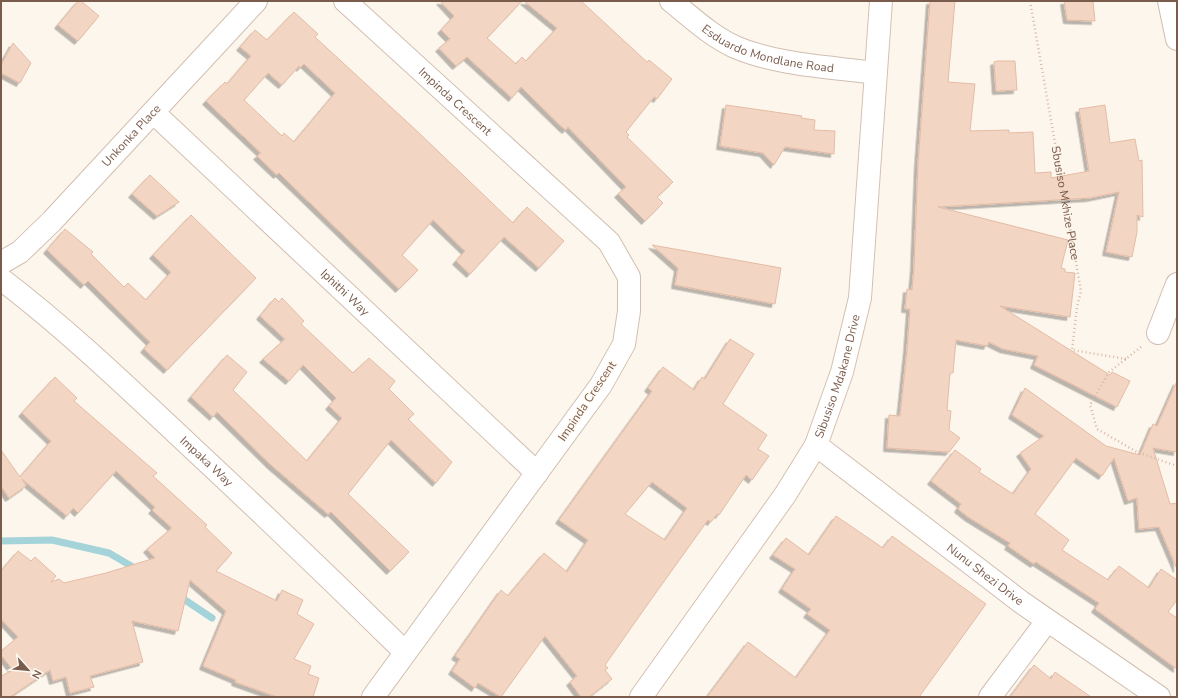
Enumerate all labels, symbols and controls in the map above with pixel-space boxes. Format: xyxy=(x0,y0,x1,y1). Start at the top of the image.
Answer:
street label: Esduardo Mondlane Road xyxy=(698,21,835,76)
street label: Impinda Crescent xyxy=(415,64,496,140)
street label: Unkonka Place xyxy=(98,101,164,170)
street label: Sbusiso Mkhize Place xyxy=(1048,145,1083,261)
street label: Iphithi Way xyxy=(317,266,373,320)
street label: Sibusiso Mdakane Drive xyxy=(811,313,864,440)
street label: Impinda Crescent xyxy=(554,357,620,444)
street label: Impaka Way xyxy=(177,433,237,491)
street label: Nunu Shezi Drive xyxy=(943,540,1027,609)
north arrow xyxy=(8,650,48,690)
text: N xyxy=(28,667,45,681)

